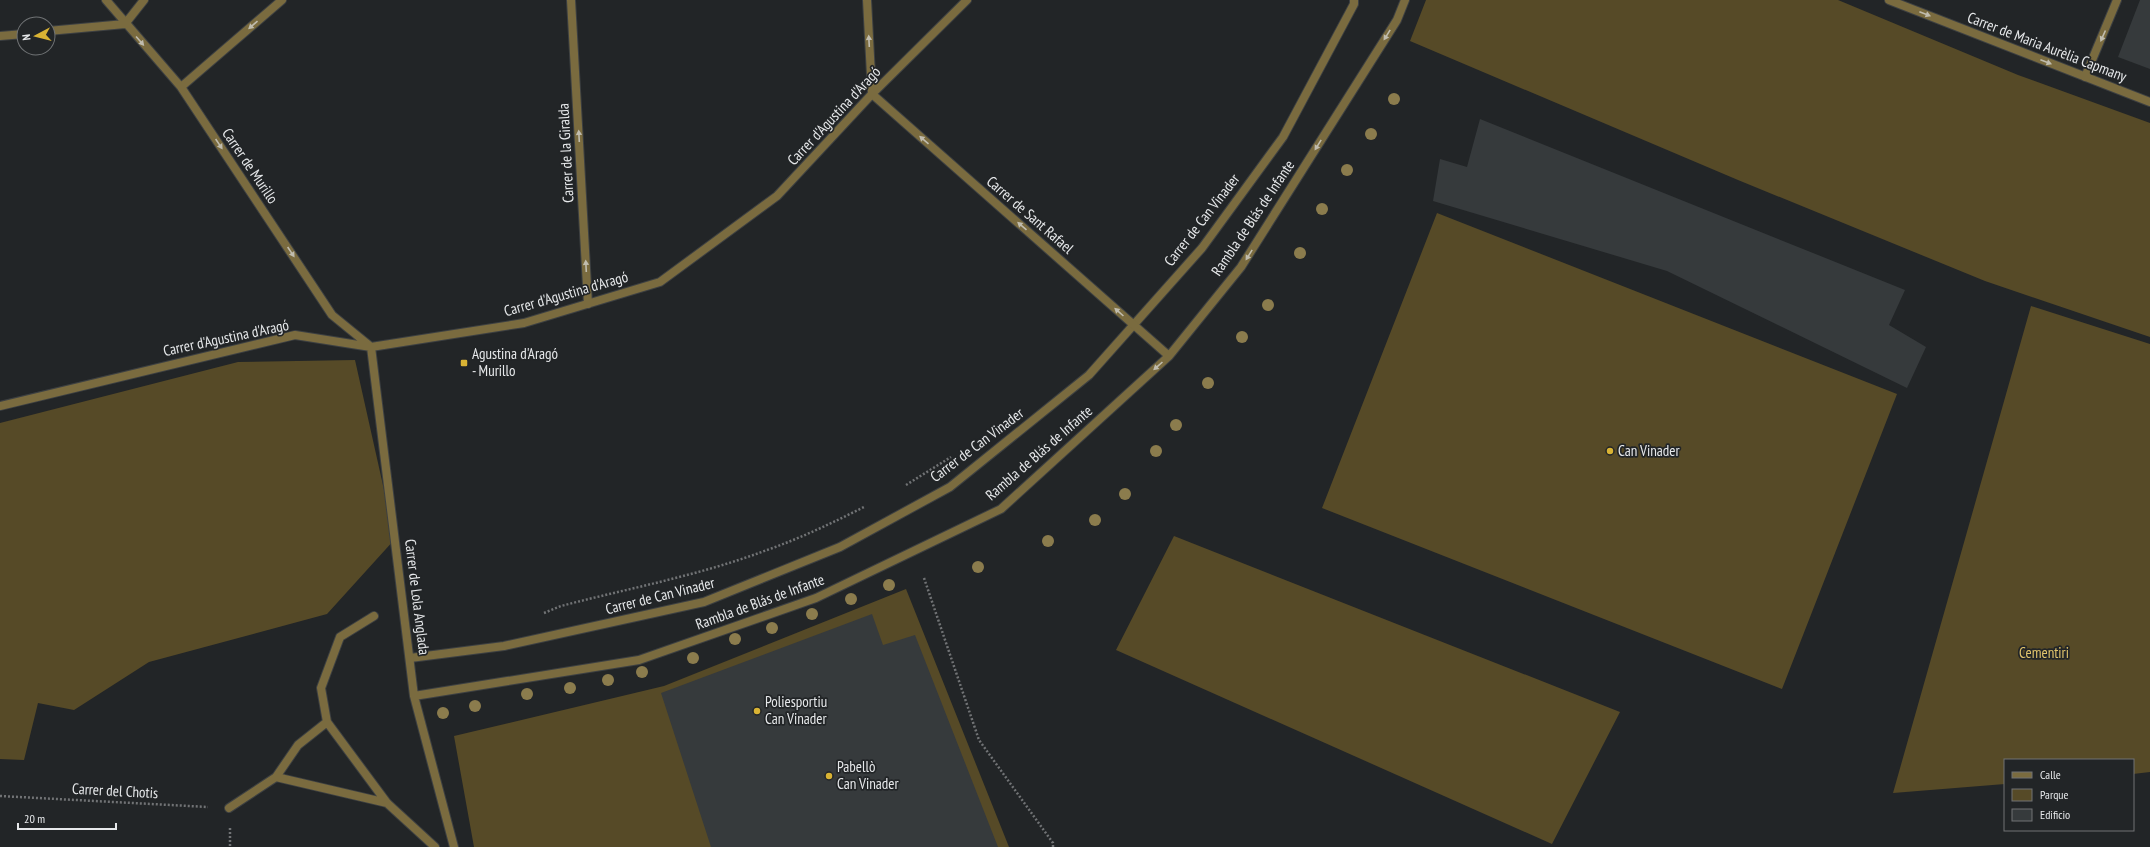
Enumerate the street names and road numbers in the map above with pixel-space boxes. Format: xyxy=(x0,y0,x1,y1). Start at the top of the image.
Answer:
street label: Carrer de Maria Aurèlia Capmany xyxy=(1965,7,2130,86)
street label: Carrer d'Agustina d'Aragó xyxy=(783,62,884,169)
street label: Carrer de la Giralda xyxy=(553,103,578,203)
street label: Carrer de Murillo xyxy=(218,124,283,207)
street label: Rambla de Blás de Infante xyxy=(1207,156,1298,279)
street label: Carrer de Can Vinader xyxy=(1160,169,1244,270)
street label: Carrer de Sant Rafael xyxy=(983,172,1078,258)
street label: Carrer d'Agustina d'Aragó xyxy=(502,267,630,320)
street label: Carrer d'Agustina d'Aragó xyxy=(161,315,291,360)
street label: Rambla de Blás de Infante xyxy=(981,401,1096,504)
street label: Carrer de Can Vinader xyxy=(926,403,1028,486)
street label: Carrer de Lola Anglada xyxy=(401,538,434,656)
street label: Rambla de Blás de Infante xyxy=(693,569,827,634)
street label: Carrer de Can Vinader xyxy=(603,573,717,618)
street label: Carrer del Chotis xyxy=(72,779,159,802)

